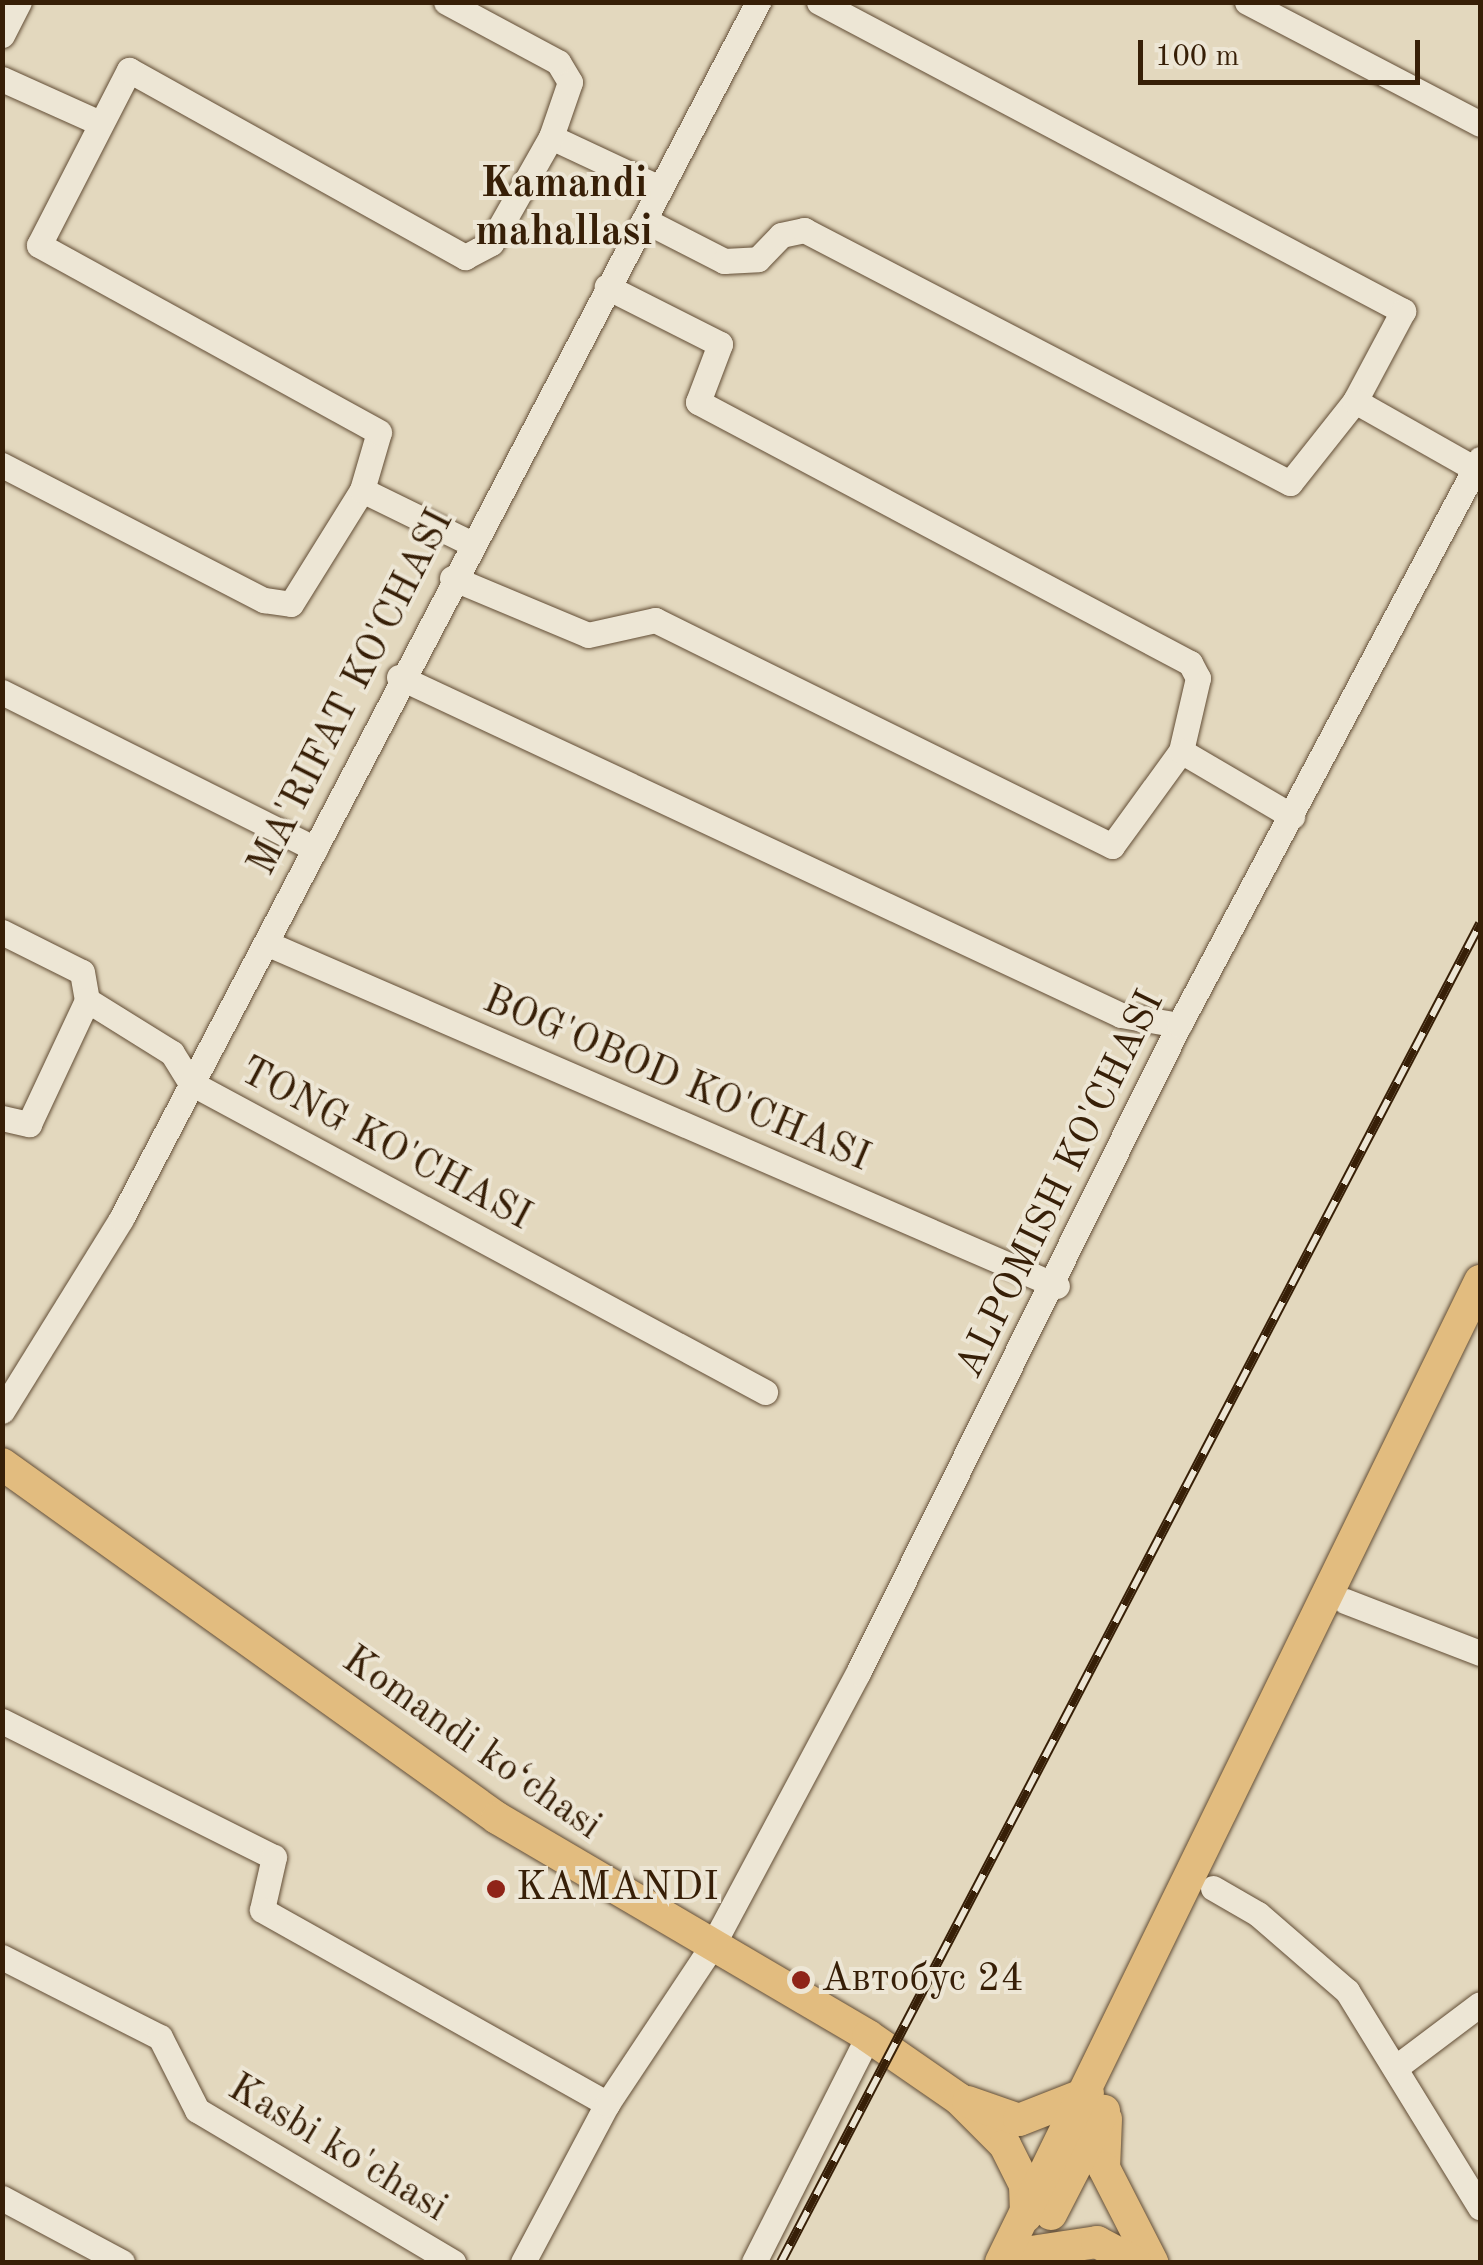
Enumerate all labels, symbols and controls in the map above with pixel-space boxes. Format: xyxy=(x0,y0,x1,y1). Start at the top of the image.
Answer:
scale bar xyxy=(1143,20,1426,82)
text: 100 m xyxy=(1155,42,1239,72)
district label: Kamandi mahallasi xyxy=(475,160,653,258)
street label: MA'RIFAT KO'CHASI xyxy=(239,502,465,884)
street label: BOG'OBOD KO'CHASI xyxy=(475,977,877,1183)
street label: ALPOMISH KO'CHASI xyxy=(946,983,1176,1387)
street label: TONG KO'CHASI xyxy=(231,1048,539,1242)
street label: Komandi ko‘chasi xyxy=(332,1637,610,1851)
place label: KAMANDI xyxy=(516,1865,719,1913)
marker: KAMANDI xyxy=(485,1878,507,1900)
place label: Автобус 24 xyxy=(821,1956,1024,2004)
marker: Автобус 24 xyxy=(790,1969,812,1991)
street label: Kasbi ko'chasi xyxy=(219,2065,455,2233)

